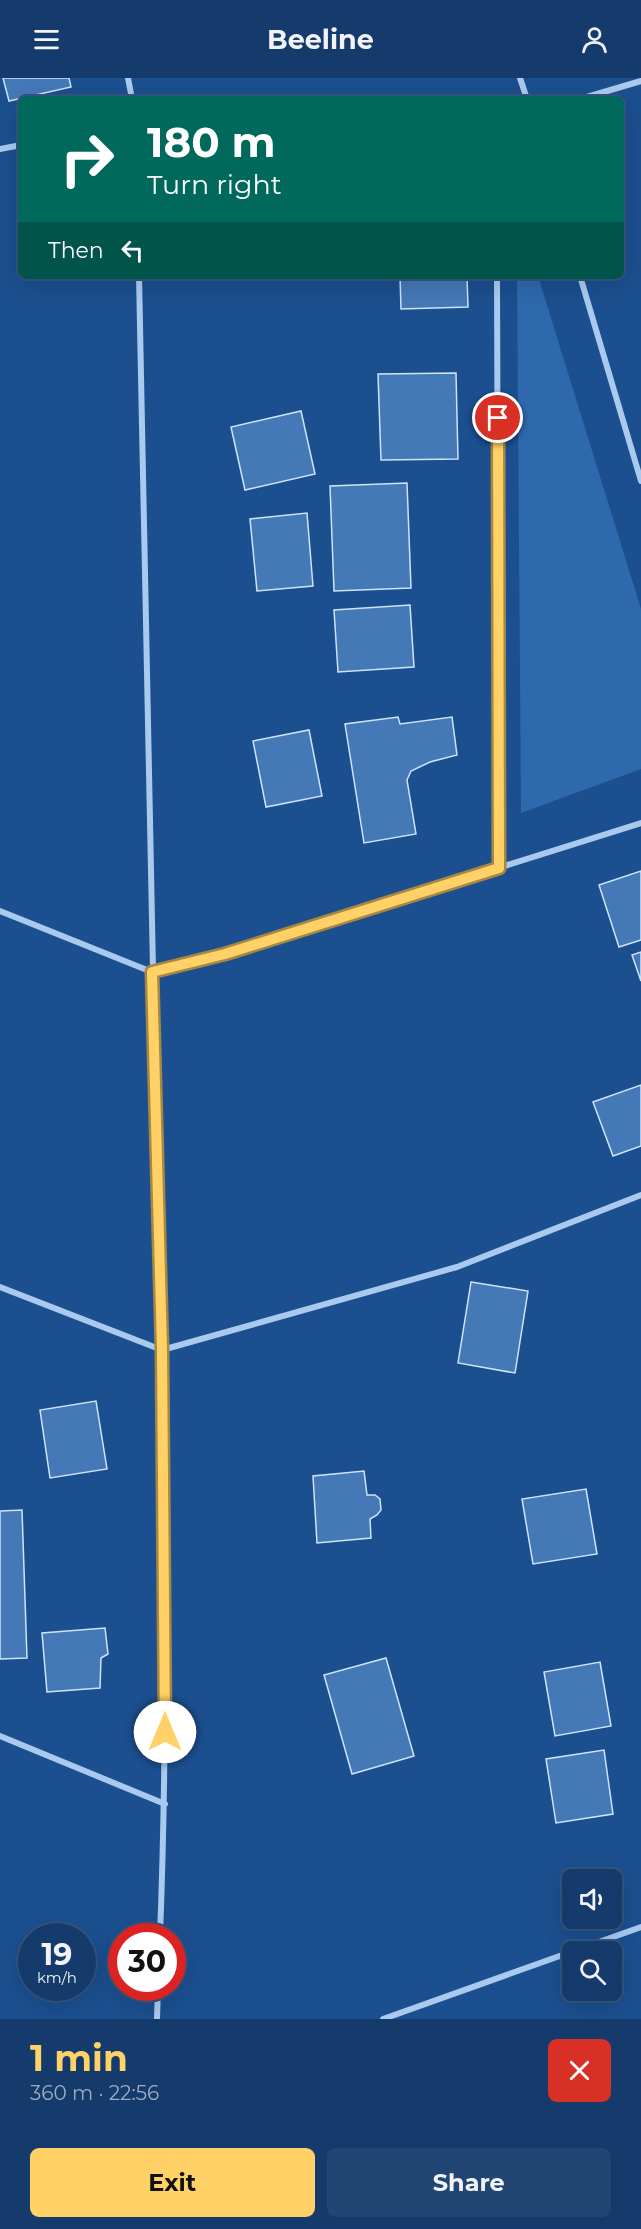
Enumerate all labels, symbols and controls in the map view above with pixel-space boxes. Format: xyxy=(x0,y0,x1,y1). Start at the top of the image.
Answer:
icon: menu xyxy=(30,23,63,56)
text: Beeline xyxy=(267,23,374,56)
icon: person xyxy=(578,23,611,56)
text: 180 m xyxy=(147,116,276,168)
icon: right xyxy=(48,120,126,198)
text: Turn right xyxy=(147,168,282,201)
icon: left xyxy=(116,234,149,267)
text: Then xyxy=(48,237,104,264)
pin xyxy=(472,392,523,443)
icon: arrive xyxy=(481,401,514,434)
position arrow xyxy=(133,1700,197,1764)
map controls xyxy=(562,1869,622,2001)
button: sound xyxy=(562,1869,622,1929)
speed limit sign: 30 xyxy=(108,1923,186,2001)
text: 19 xyxy=(42,1936,72,1973)
button: search xyxy=(562,1941,622,2001)
text: km/h xyxy=(37,1968,77,1987)
text: 1 min xyxy=(30,2036,128,2080)
button: close xyxy=(548,2039,611,2102)
text: 360 m · 22:56 xyxy=(30,2081,159,2105)
button: Exit xyxy=(30,2148,315,2217)
button: Share xyxy=(327,2148,611,2217)

